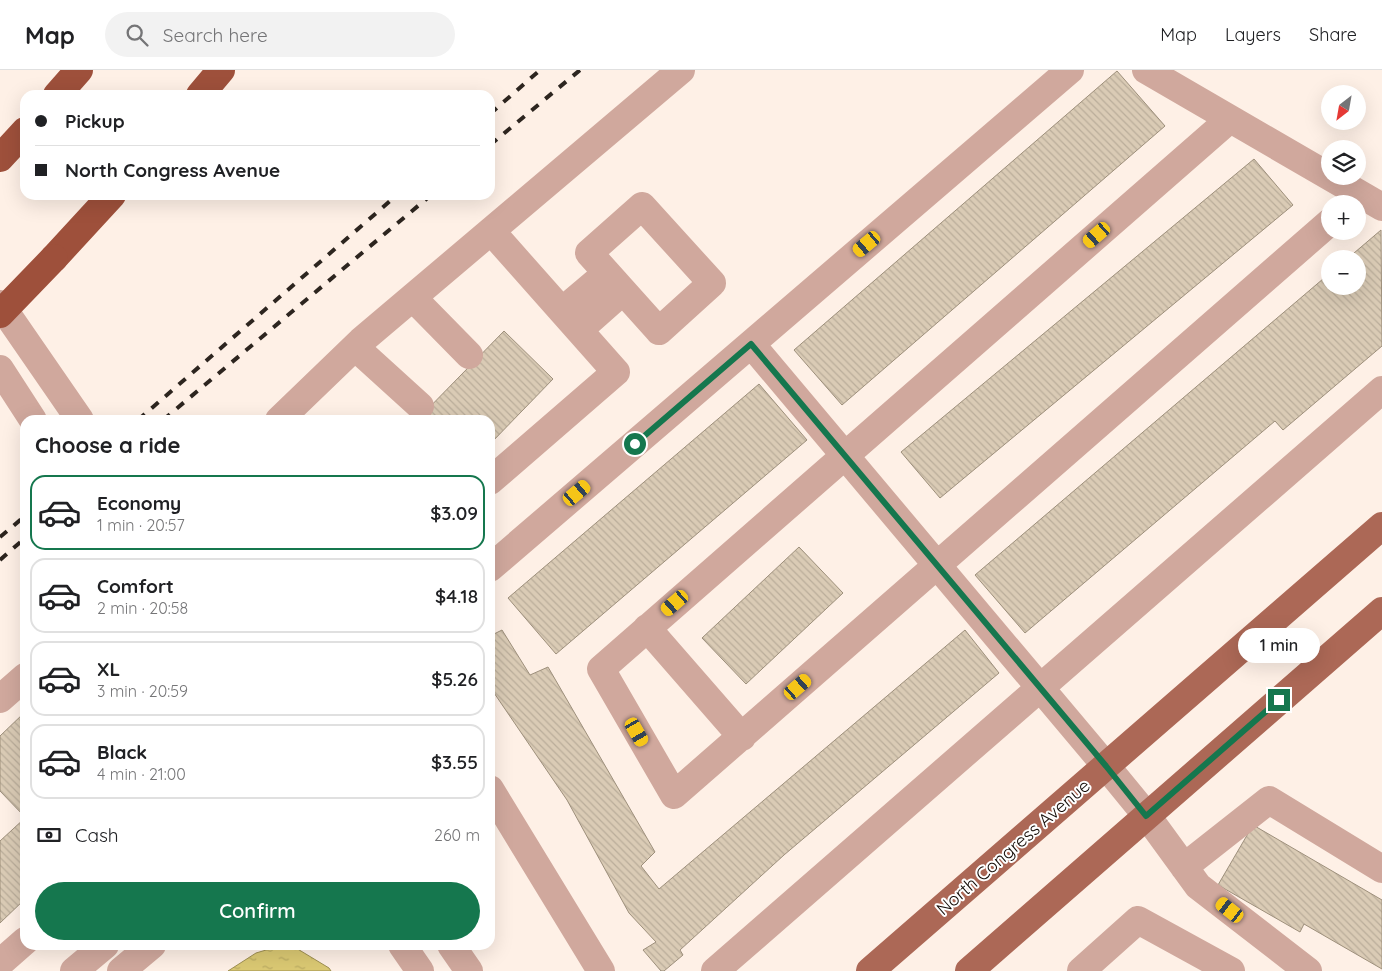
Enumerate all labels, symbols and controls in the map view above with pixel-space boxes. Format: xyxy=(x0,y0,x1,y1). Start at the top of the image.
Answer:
search box xyxy=(105,12,455,57)
text: Map xyxy=(25,20,75,50)
icon: search xyxy=(123,21,151,49)
text: Search here xyxy=(163,23,268,47)
text: Map xyxy=(1160,23,1197,46)
text: Layers xyxy=(1225,23,1281,46)
text: Share xyxy=(1309,23,1357,46)
north arrow xyxy=(1321,85,1366,130)
map controls xyxy=(1321,85,1366,295)
text: Pickup xyxy=(65,109,125,133)
button: layers xyxy=(1321,140,1366,185)
text: North Congress Avenue xyxy=(65,158,280,182)
button: + xyxy=(1321,195,1366,240)
car xyxy=(1080,219,1113,251)
car xyxy=(850,229,883,259)
button: − xyxy=(1321,250,1366,295)
text: Choose a ride xyxy=(35,431,180,459)
route start xyxy=(624,433,646,455)
car xyxy=(560,478,593,508)
icon: car xyxy=(37,490,82,535)
text: Economy xyxy=(97,491,181,515)
text: $3.09 xyxy=(430,501,478,525)
text: 1 min · 20:57 xyxy=(97,515,185,535)
icon: car xyxy=(37,573,82,618)
text: Comfort xyxy=(97,574,174,598)
text: $4.18 xyxy=(435,584,478,608)
car xyxy=(658,587,691,619)
text: 2 min · 20:58 xyxy=(97,598,188,618)
callout: 1 min xyxy=(1238,628,1320,662)
text: 1 min xyxy=(1260,635,1298,655)
icon: car xyxy=(37,656,82,701)
text: XL xyxy=(97,657,120,681)
text: $5.26 xyxy=(431,667,478,691)
car xyxy=(781,671,814,703)
text: 3 min · 20:59 xyxy=(97,681,188,701)
route end xyxy=(1268,689,1290,711)
car xyxy=(623,715,650,749)
icon: car xyxy=(37,739,82,784)
text: Black xyxy=(97,740,147,764)
text: $3.55 xyxy=(431,750,478,774)
text: 4 min · 21:00 xyxy=(97,764,186,784)
street label: North Congress Avenue xyxy=(931,774,1095,920)
icon: cash xyxy=(35,821,63,849)
text: Cash xyxy=(75,823,119,847)
text: 260 m xyxy=(434,825,480,845)
button: Confirm xyxy=(35,882,480,940)
car xyxy=(1213,895,1246,925)

